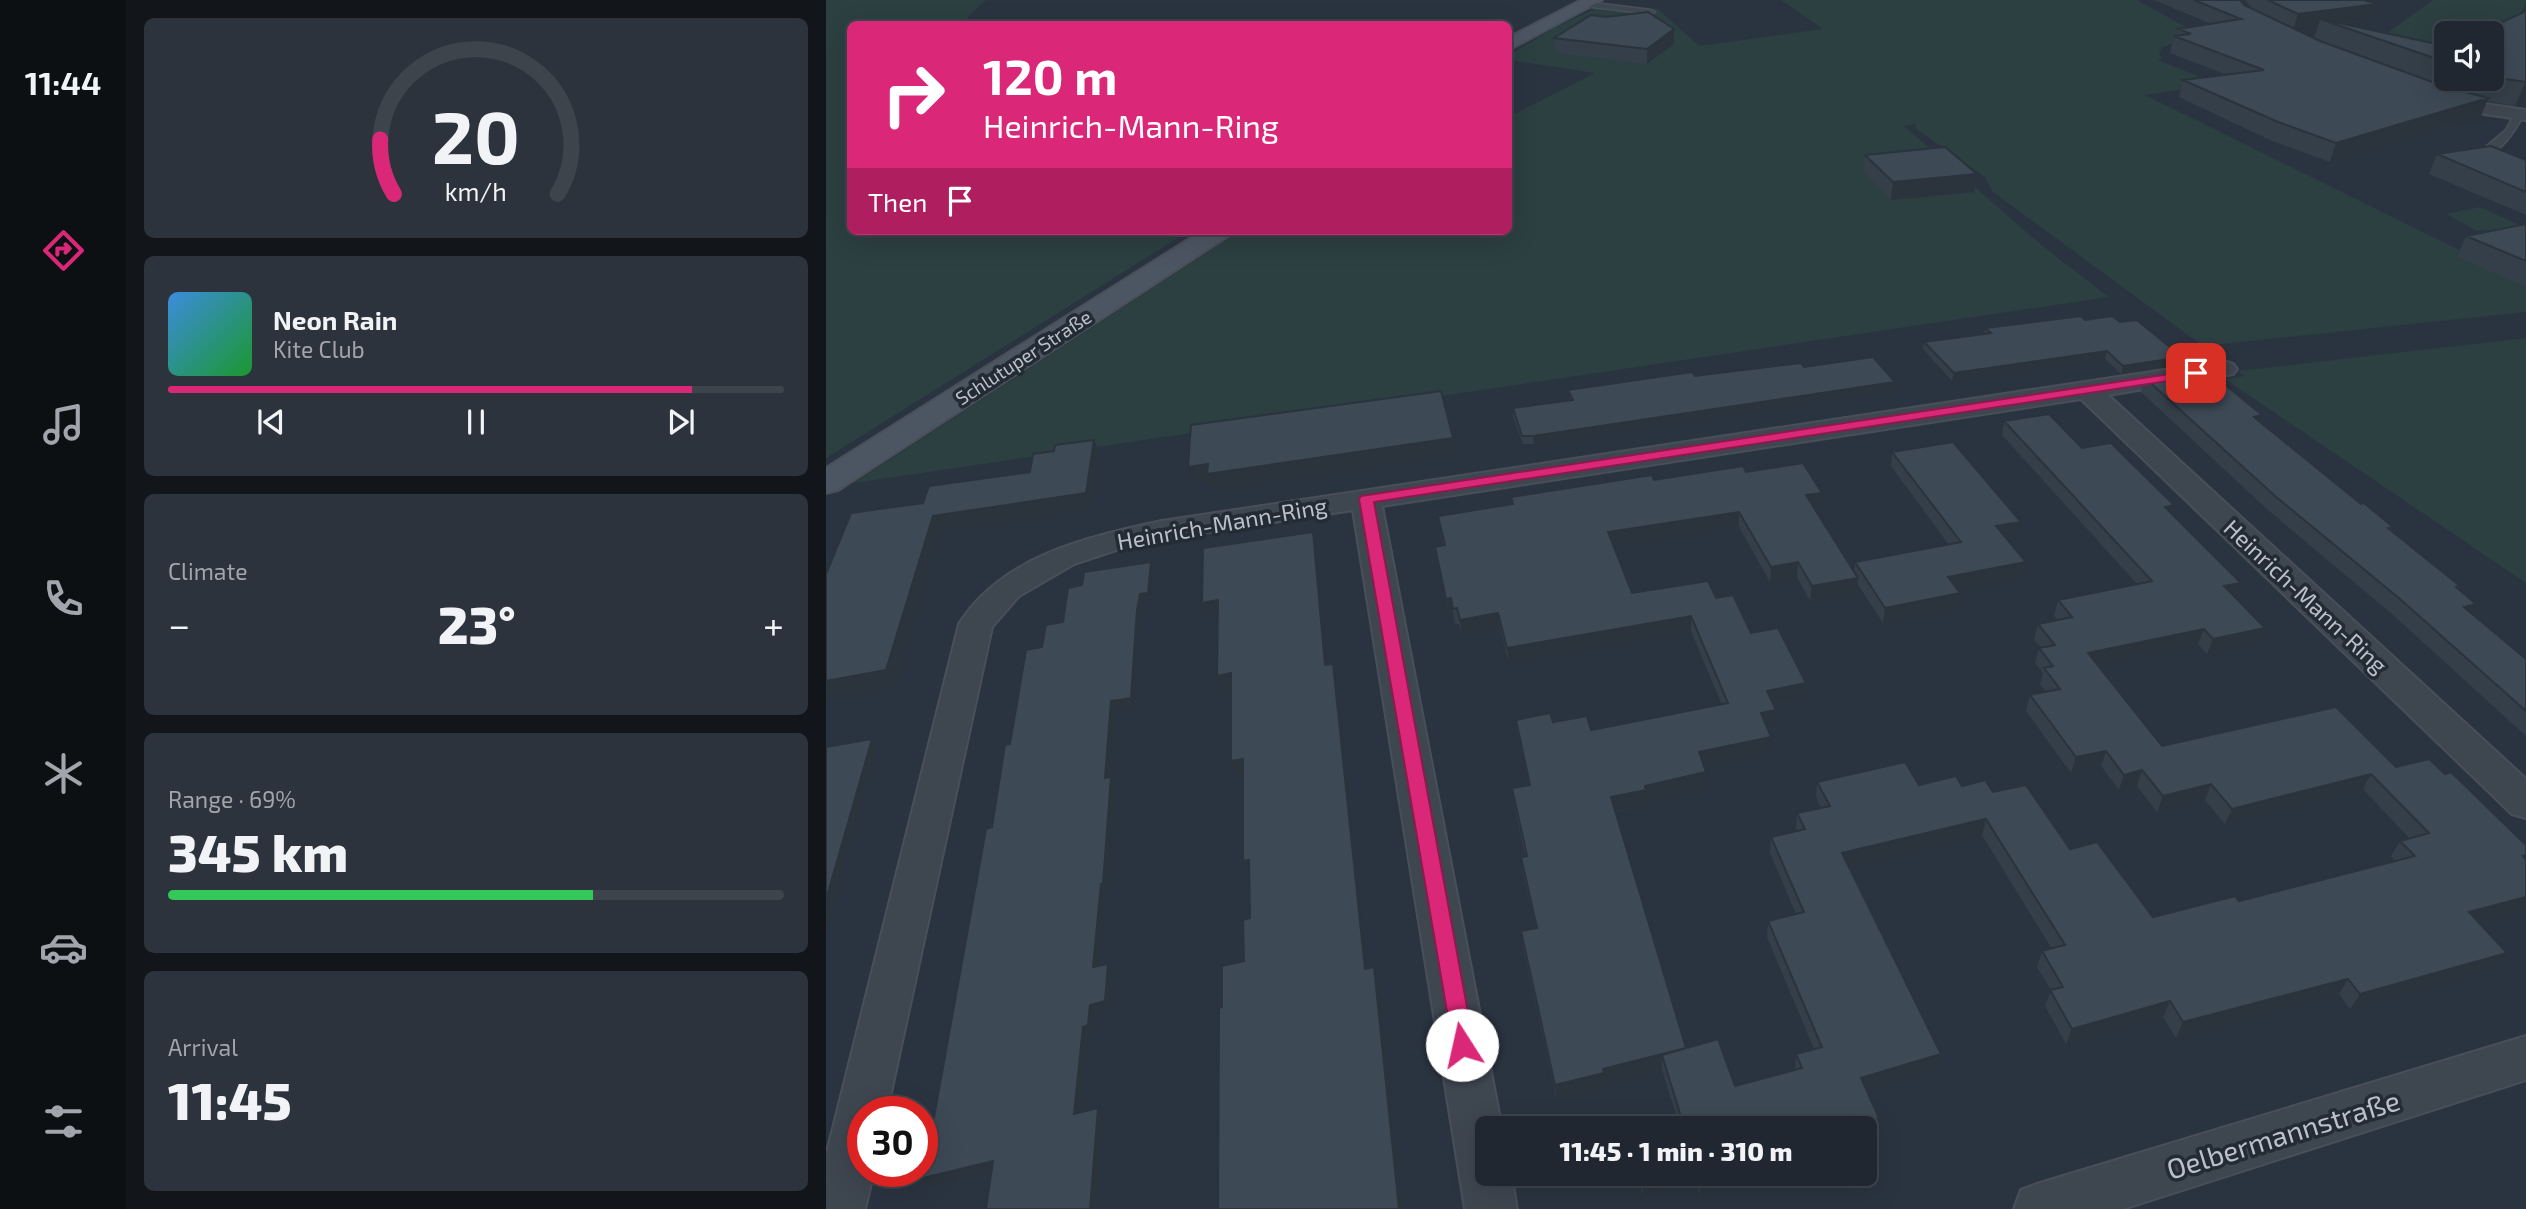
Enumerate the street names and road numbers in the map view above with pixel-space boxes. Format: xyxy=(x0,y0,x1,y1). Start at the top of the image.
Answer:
street label: Schlutuper Straße xyxy=(951,305,1095,409)
street label: Heinrich-Mann-Ring xyxy=(1115,491,1329,555)
street label: Heinrich-Mann-Ring xyxy=(2219,513,2393,679)
street label: Oelbermannstraße xyxy=(2162,1082,2404,1186)

